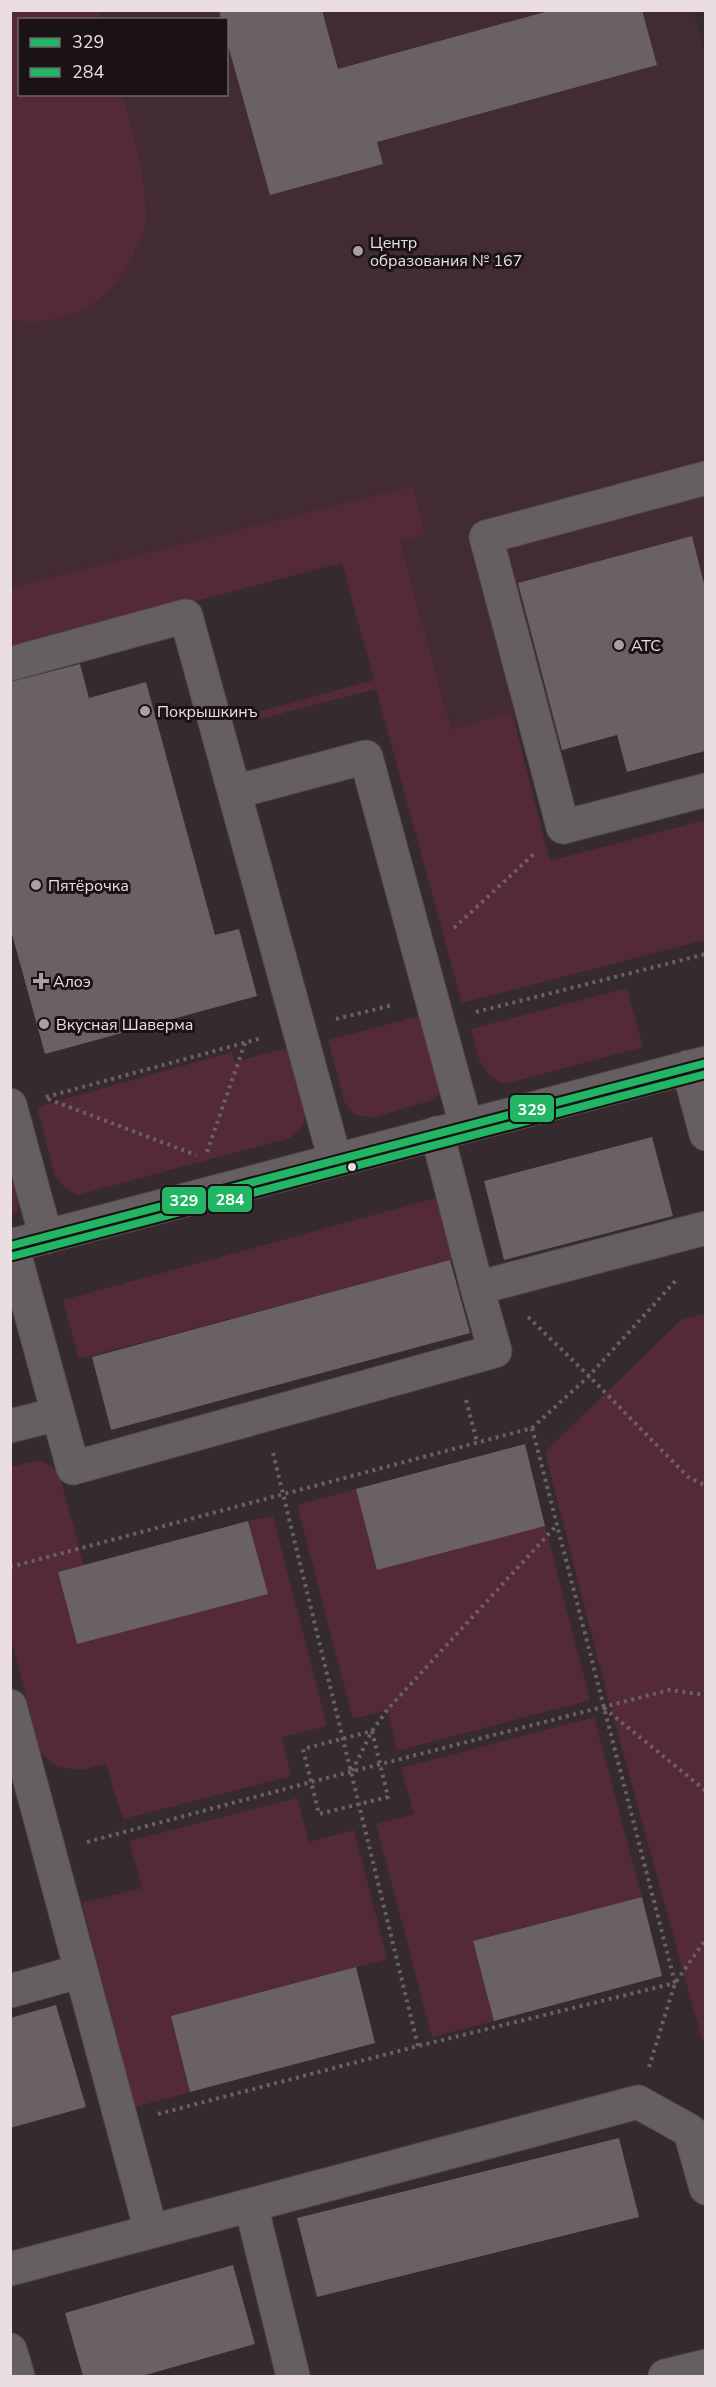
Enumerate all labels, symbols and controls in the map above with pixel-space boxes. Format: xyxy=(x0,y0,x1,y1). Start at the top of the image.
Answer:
legend xyxy=(18,18,228,96)
text: 329 xyxy=(72,30,104,54)
text: 284 xyxy=(72,60,105,84)
place label: Центр образования № 167 xyxy=(370,232,522,272)
marker: Центр образования № 167 xyxy=(351,244,365,258)
place label: АТС xyxy=(631,635,661,657)
marker: АТС xyxy=(612,638,626,652)
place label: Покрышкинъ xyxy=(157,701,258,723)
marker: Покрышкинъ xyxy=(138,704,152,718)
place label: Пятёрочка xyxy=(48,875,129,897)
marker: Пятёрочка xyxy=(29,878,43,892)
place label: Алоэ xyxy=(53,971,91,993)
marker: Алоэ xyxy=(34,974,48,988)
place label: Вкусная Шаверма xyxy=(56,1014,193,1036)
marker: Вкусная Шаверма xyxy=(37,1017,51,1031)
line badge: 329 xyxy=(509,1094,555,1123)
text: 329 xyxy=(518,1099,546,1121)
unlabelled marker xyxy=(346,1161,358,1173)
line badge: 284 xyxy=(207,1185,253,1213)
line badge: 329 xyxy=(161,1186,207,1215)
text: 284 xyxy=(216,1189,245,1211)
text: 329 xyxy=(170,1190,198,1212)

